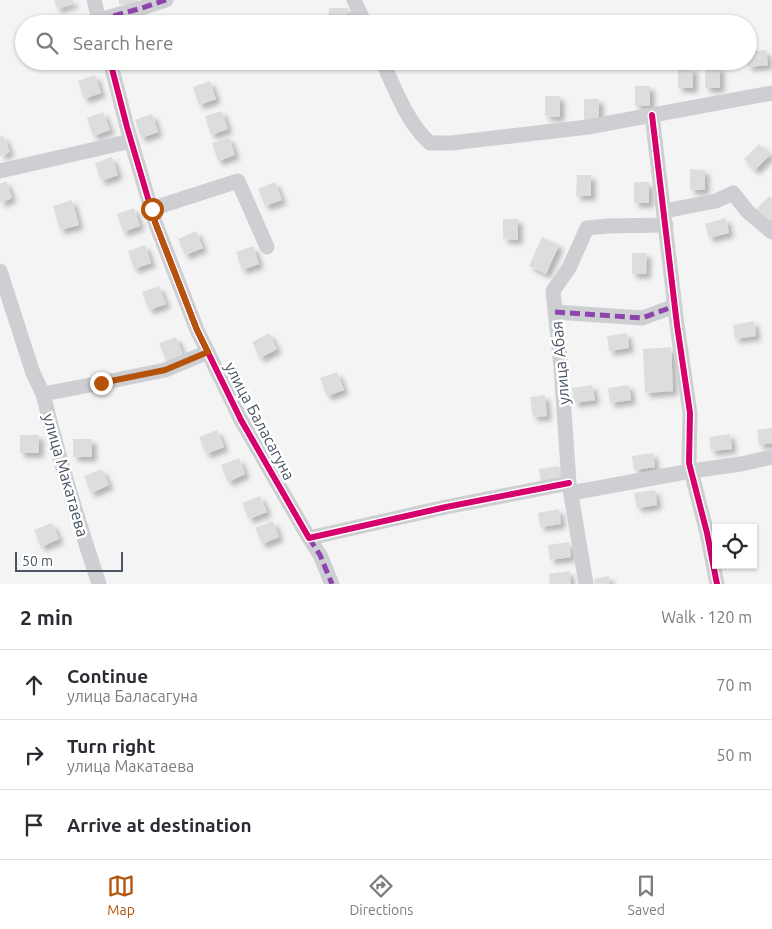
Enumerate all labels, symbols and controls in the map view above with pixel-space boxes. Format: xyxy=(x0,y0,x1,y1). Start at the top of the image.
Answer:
search box xyxy=(15,15,757,70)
icon: search xyxy=(33,29,61,57)
text: Search here xyxy=(73,32,173,54)
route start xyxy=(141,198,164,221)
street label: улица Абая xyxy=(547,320,573,406)
street label: улица Баласагуна xyxy=(221,359,299,483)
route end xyxy=(90,372,113,395)
street label: улица Макатаева xyxy=(40,411,92,539)
map controls xyxy=(712,524,757,569)
button: locate xyxy=(712,524,757,569)
scale bar xyxy=(15,549,122,572)
text: 50 m xyxy=(22,553,53,569)
text: 2 min xyxy=(20,605,73,629)
text: Walk · 120 m xyxy=(661,608,752,626)
text: Continue xyxy=(67,665,148,687)
icon: ahead xyxy=(20,671,48,699)
text: 70 m xyxy=(716,676,752,694)
text: улица Баласагуна xyxy=(67,687,198,705)
text: Turn right xyxy=(67,735,155,757)
icon: right xyxy=(20,741,48,769)
text: 50 m xyxy=(716,746,752,764)
text: улица Макатаева xyxy=(67,757,194,775)
icon: arrive xyxy=(20,811,48,839)
text: Arrive at destination xyxy=(67,814,252,836)
tab: Map xyxy=(107,872,135,918)
tab: Directions xyxy=(349,872,413,918)
tab: Saved xyxy=(628,872,665,918)

